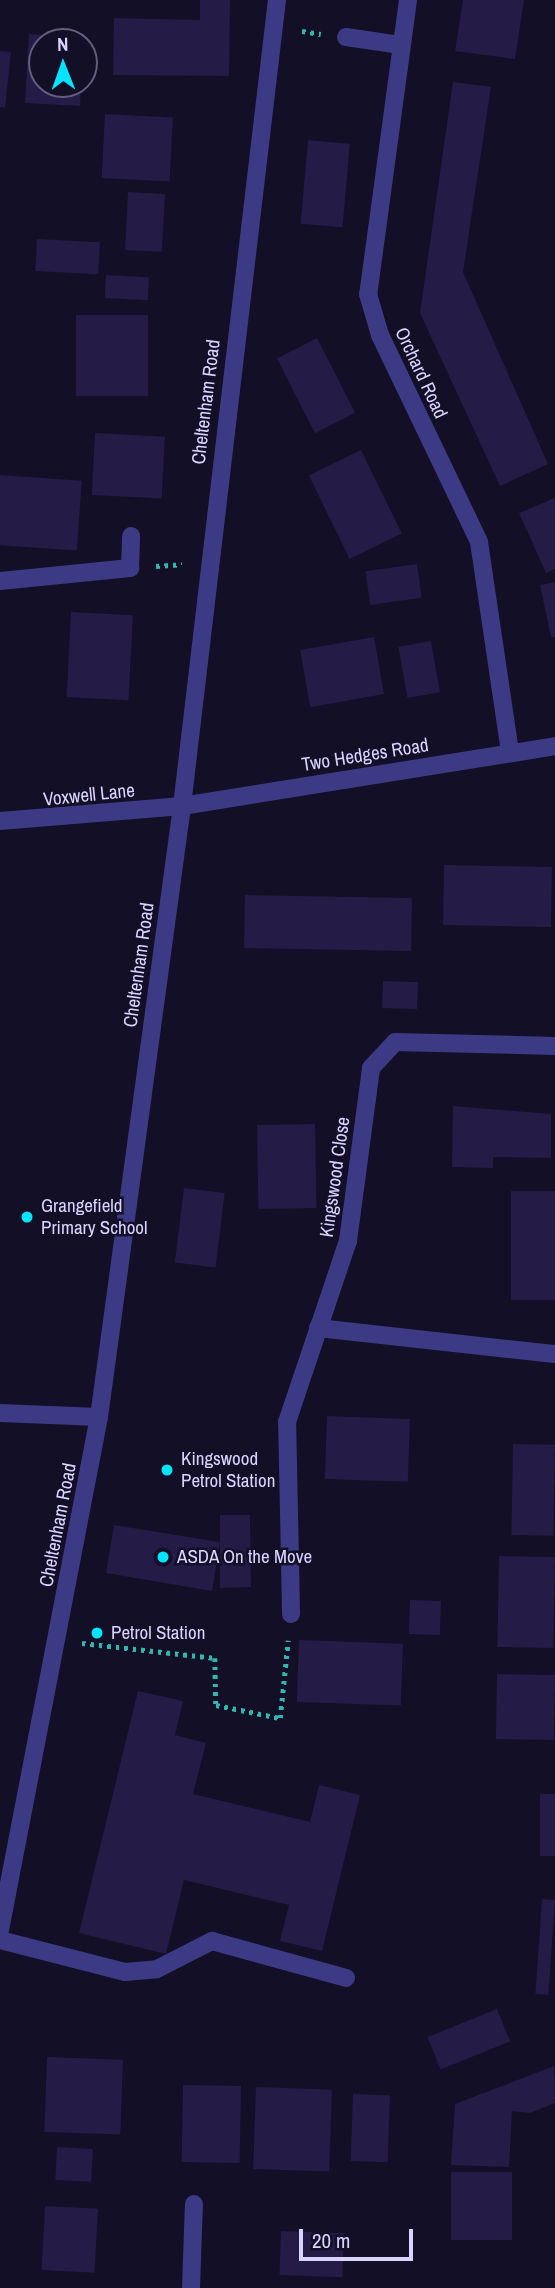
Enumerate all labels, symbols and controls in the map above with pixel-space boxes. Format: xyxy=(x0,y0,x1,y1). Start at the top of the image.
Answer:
north arrow xyxy=(28,28,98,98)
text: N xyxy=(57,31,69,57)
street label: Orchard Road xyxy=(390,324,452,422)
street label: Cheltenham Road xyxy=(187,338,225,466)
street label: Two Hedges Road xyxy=(300,734,430,776)
street label: Voxwell Lane xyxy=(42,779,136,811)
street label: Cheltenham Road xyxy=(119,901,159,1029)
street label: Kingswood Close xyxy=(315,1115,355,1239)
place label: Grangefield Primary School xyxy=(41,1195,147,1239)
marker: Grangefield Primary School xyxy=(19,1209,35,1225)
place label: Kingswood Petrol Station xyxy=(181,1448,275,1492)
street label: Cheltenham Road xyxy=(35,1461,81,1589)
marker: Kingswood Petrol Station xyxy=(159,1462,175,1478)
place label: ASDA On the Move xyxy=(177,1546,313,1568)
marker: ASDA On the Move xyxy=(155,1549,171,1565)
place label: Petrol Station xyxy=(111,1622,205,1644)
marker: Petrol Station xyxy=(89,1625,105,1641)
scale bar xyxy=(303,2214,417,2258)
text: 20 m xyxy=(312,2226,350,2255)

